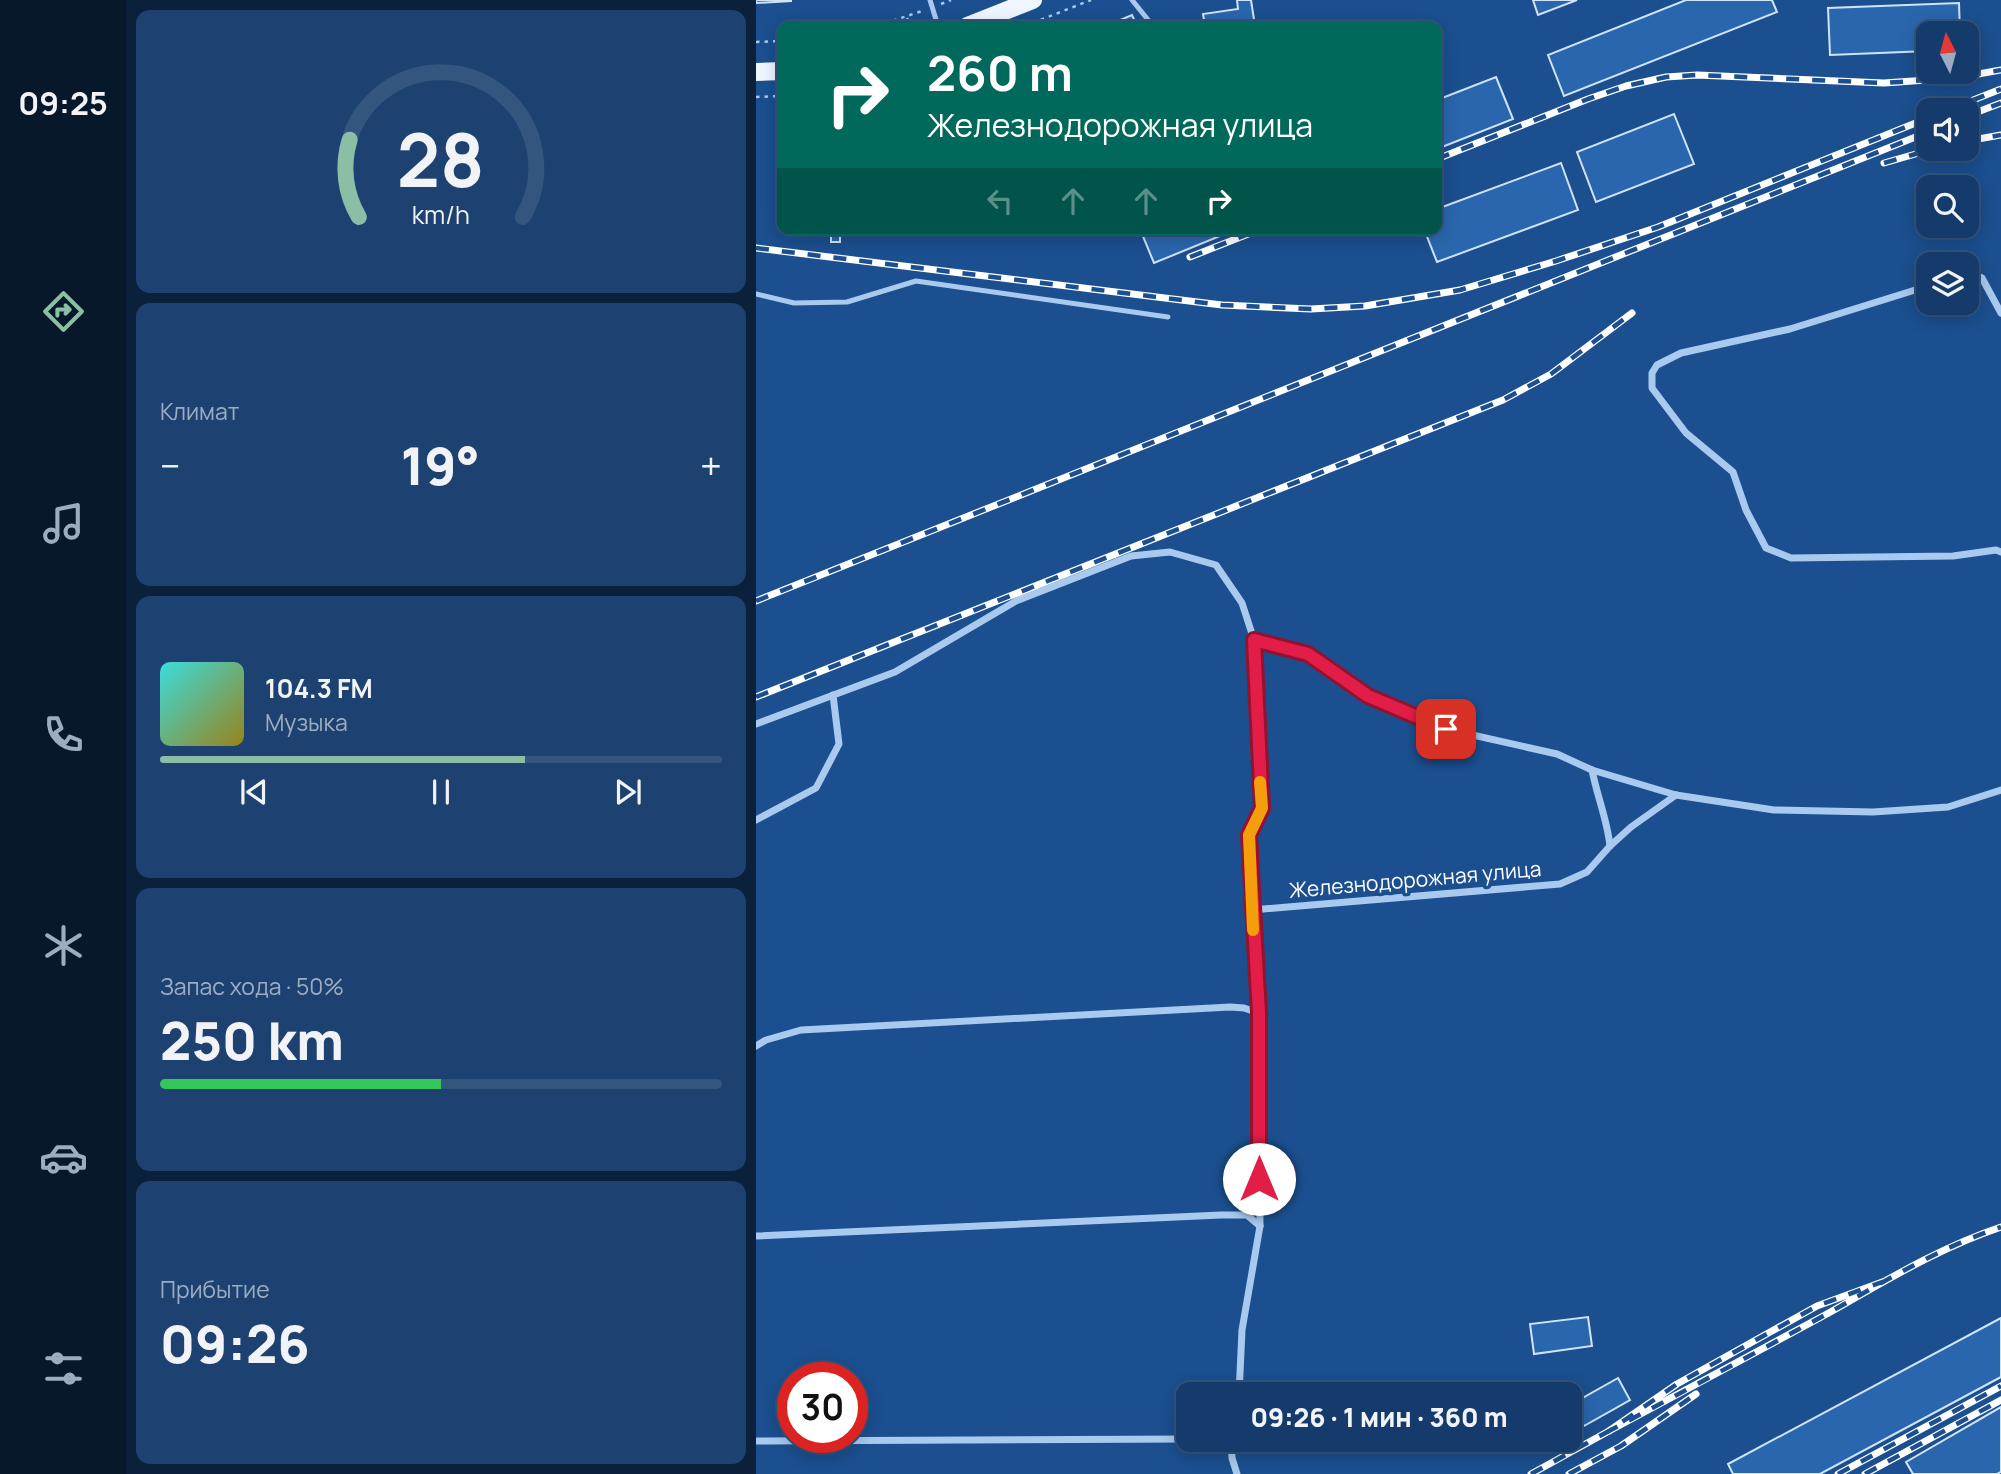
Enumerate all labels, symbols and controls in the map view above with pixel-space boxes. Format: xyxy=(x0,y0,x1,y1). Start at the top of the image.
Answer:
north arrow xyxy=(1916,21,1979,84)
map controls xyxy=(1916,21,1979,315)
text: 260 m xyxy=(927,39,1073,106)
icon: right xyxy=(812,49,903,140)
text: 09:25 xyxy=(18,81,108,125)
button: sound xyxy=(1916,98,1979,161)
text: Железнодорожная улица xyxy=(927,103,1313,147)
text: 28 xyxy=(397,110,485,210)
button: search xyxy=(1916,175,1979,238)
icon: left xyxy=(981,182,1019,220)
icon: ahead xyxy=(1054,182,1092,220)
icon: ahead xyxy=(1127,182,1165,220)
icon: right xyxy=(1200,182,1238,220)
text: km/h xyxy=(412,197,470,232)
button: layers xyxy=(1916,252,1979,315)
icon: directions xyxy=(39,287,88,336)
text: Климат xyxy=(160,395,239,427)
text: 19° xyxy=(401,430,480,501)
text: − xyxy=(160,439,181,491)
text: + xyxy=(700,439,722,491)
icon: music xyxy=(39,499,88,548)
text: 104.3 FM xyxy=(265,670,373,706)
pin xyxy=(1416,699,1476,759)
text: Музыка xyxy=(265,706,348,738)
icon: phone xyxy=(39,710,88,759)
icon: arrive xyxy=(1427,710,1465,748)
icon: previous xyxy=(235,773,273,811)
icon: pause xyxy=(422,773,460,811)
icon: next xyxy=(609,773,647,811)
street label: Железнодорожная улица xyxy=(1288,854,1542,904)
icon: climate xyxy=(39,921,88,970)
text: Запас хода · 50% xyxy=(160,970,344,1002)
text: 250 km xyxy=(160,1005,344,1076)
icon: car xyxy=(39,1133,88,1182)
position arrow xyxy=(1222,1142,1296,1216)
text: Прибытие xyxy=(160,1273,270,1305)
text: 09:26 xyxy=(160,1308,310,1379)
icon: filters xyxy=(39,1344,88,1393)
speed limit sign: 30 xyxy=(777,1362,868,1453)
text: 09:26 · 1 мин · 360 m xyxy=(1250,1399,1508,1435)

